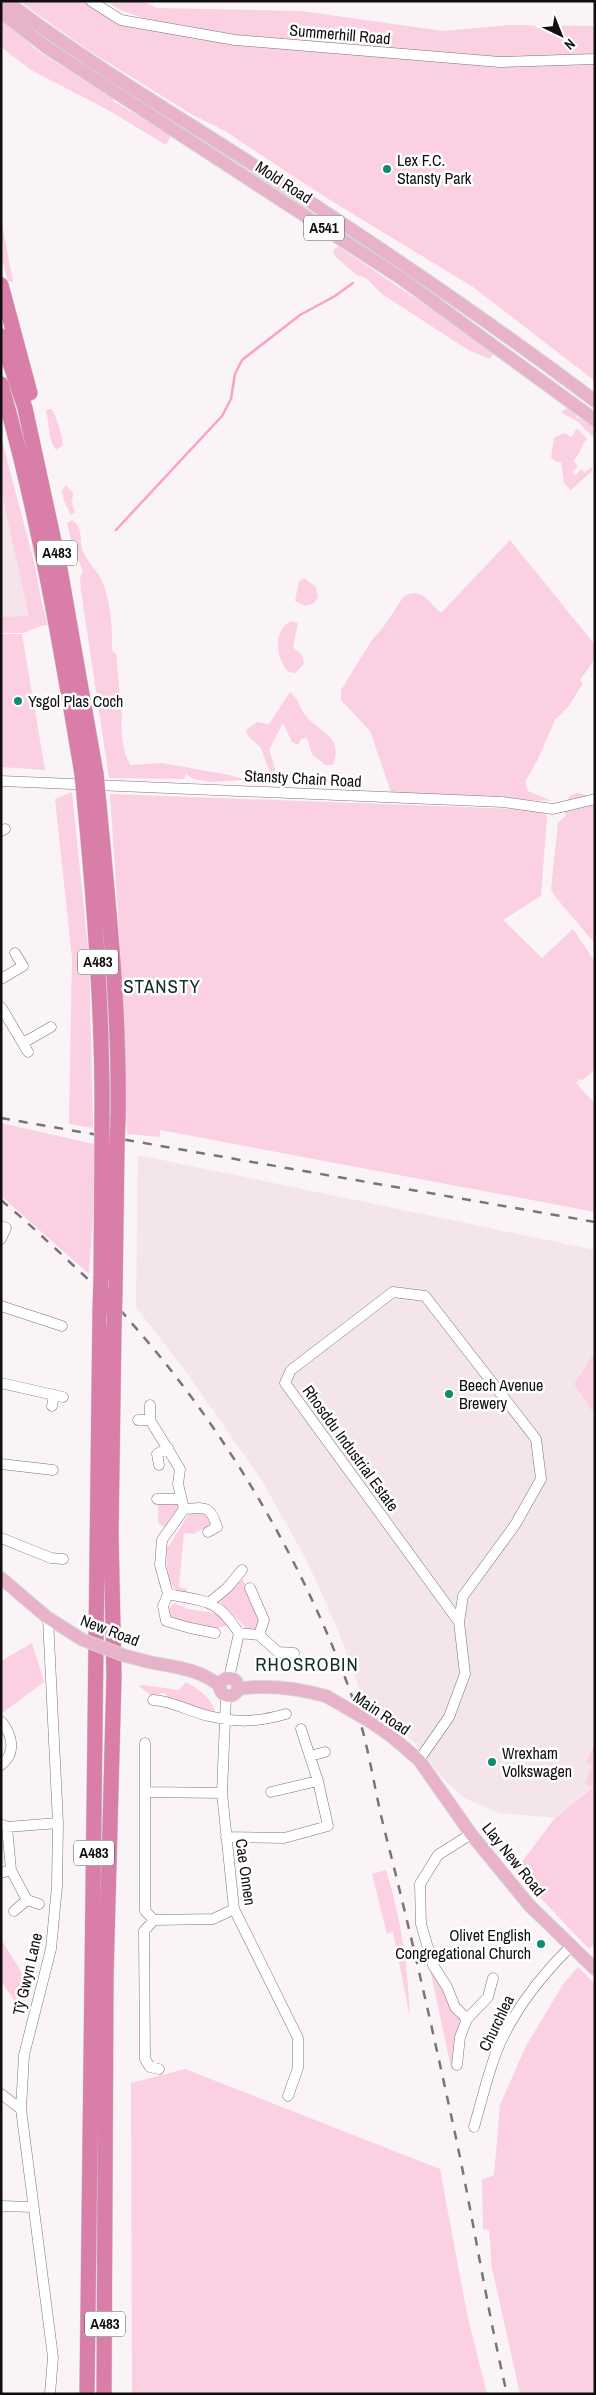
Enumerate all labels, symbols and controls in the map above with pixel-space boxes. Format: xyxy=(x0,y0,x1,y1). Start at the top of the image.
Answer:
north arrow xyxy=(536,10,586,60)
street label: Summerhill Road xyxy=(289,19,391,49)
text: N xyxy=(561,35,579,54)
place label: Lex F.C. Stansty Park xyxy=(397,149,472,189)
street label: Mold Road xyxy=(251,155,317,209)
marker: Lex F.C. Stansty Park xyxy=(381,163,393,175)
road number: A541 xyxy=(304,216,344,240)
road number: A483 xyxy=(37,540,77,566)
place label: Ysgol Plas Coch xyxy=(28,690,123,712)
marker: Ysgol Plas Coch xyxy=(12,695,24,707)
street label: Stansty Chain Road xyxy=(244,764,362,792)
road number: A483 xyxy=(78,950,118,974)
district label: STANSTY xyxy=(123,973,201,999)
place label: Beech Avenue Brewery xyxy=(459,1374,543,1414)
street label: Rhosddu Industrial Estate xyxy=(298,1380,404,1516)
marker: Beech Avenue Brewery xyxy=(443,1388,455,1400)
street label: New Road xyxy=(77,1609,143,1651)
district label: RHOSROBIN xyxy=(255,1651,359,1677)
street label: Main Road xyxy=(349,1686,415,1740)
place label: Wrexham Volkswagen xyxy=(502,1742,572,1782)
marker: Wrexham Volkswagen xyxy=(486,1756,498,1768)
street label: Llay New Road xyxy=(477,1818,551,1900)
street label: Cae Onnen xyxy=(230,1837,262,1907)
road number: A483 xyxy=(74,1840,114,1866)
place label: Olivet English Congregational Church xyxy=(395,1924,531,1964)
street label: Tŷ Gwyn Lane xyxy=(7,1931,47,2017)
marker: Olivet English Congregational Church xyxy=(535,1938,547,1950)
street label: Churchlea xyxy=(473,1991,519,2055)
road number: A483 xyxy=(85,2312,125,2336)

